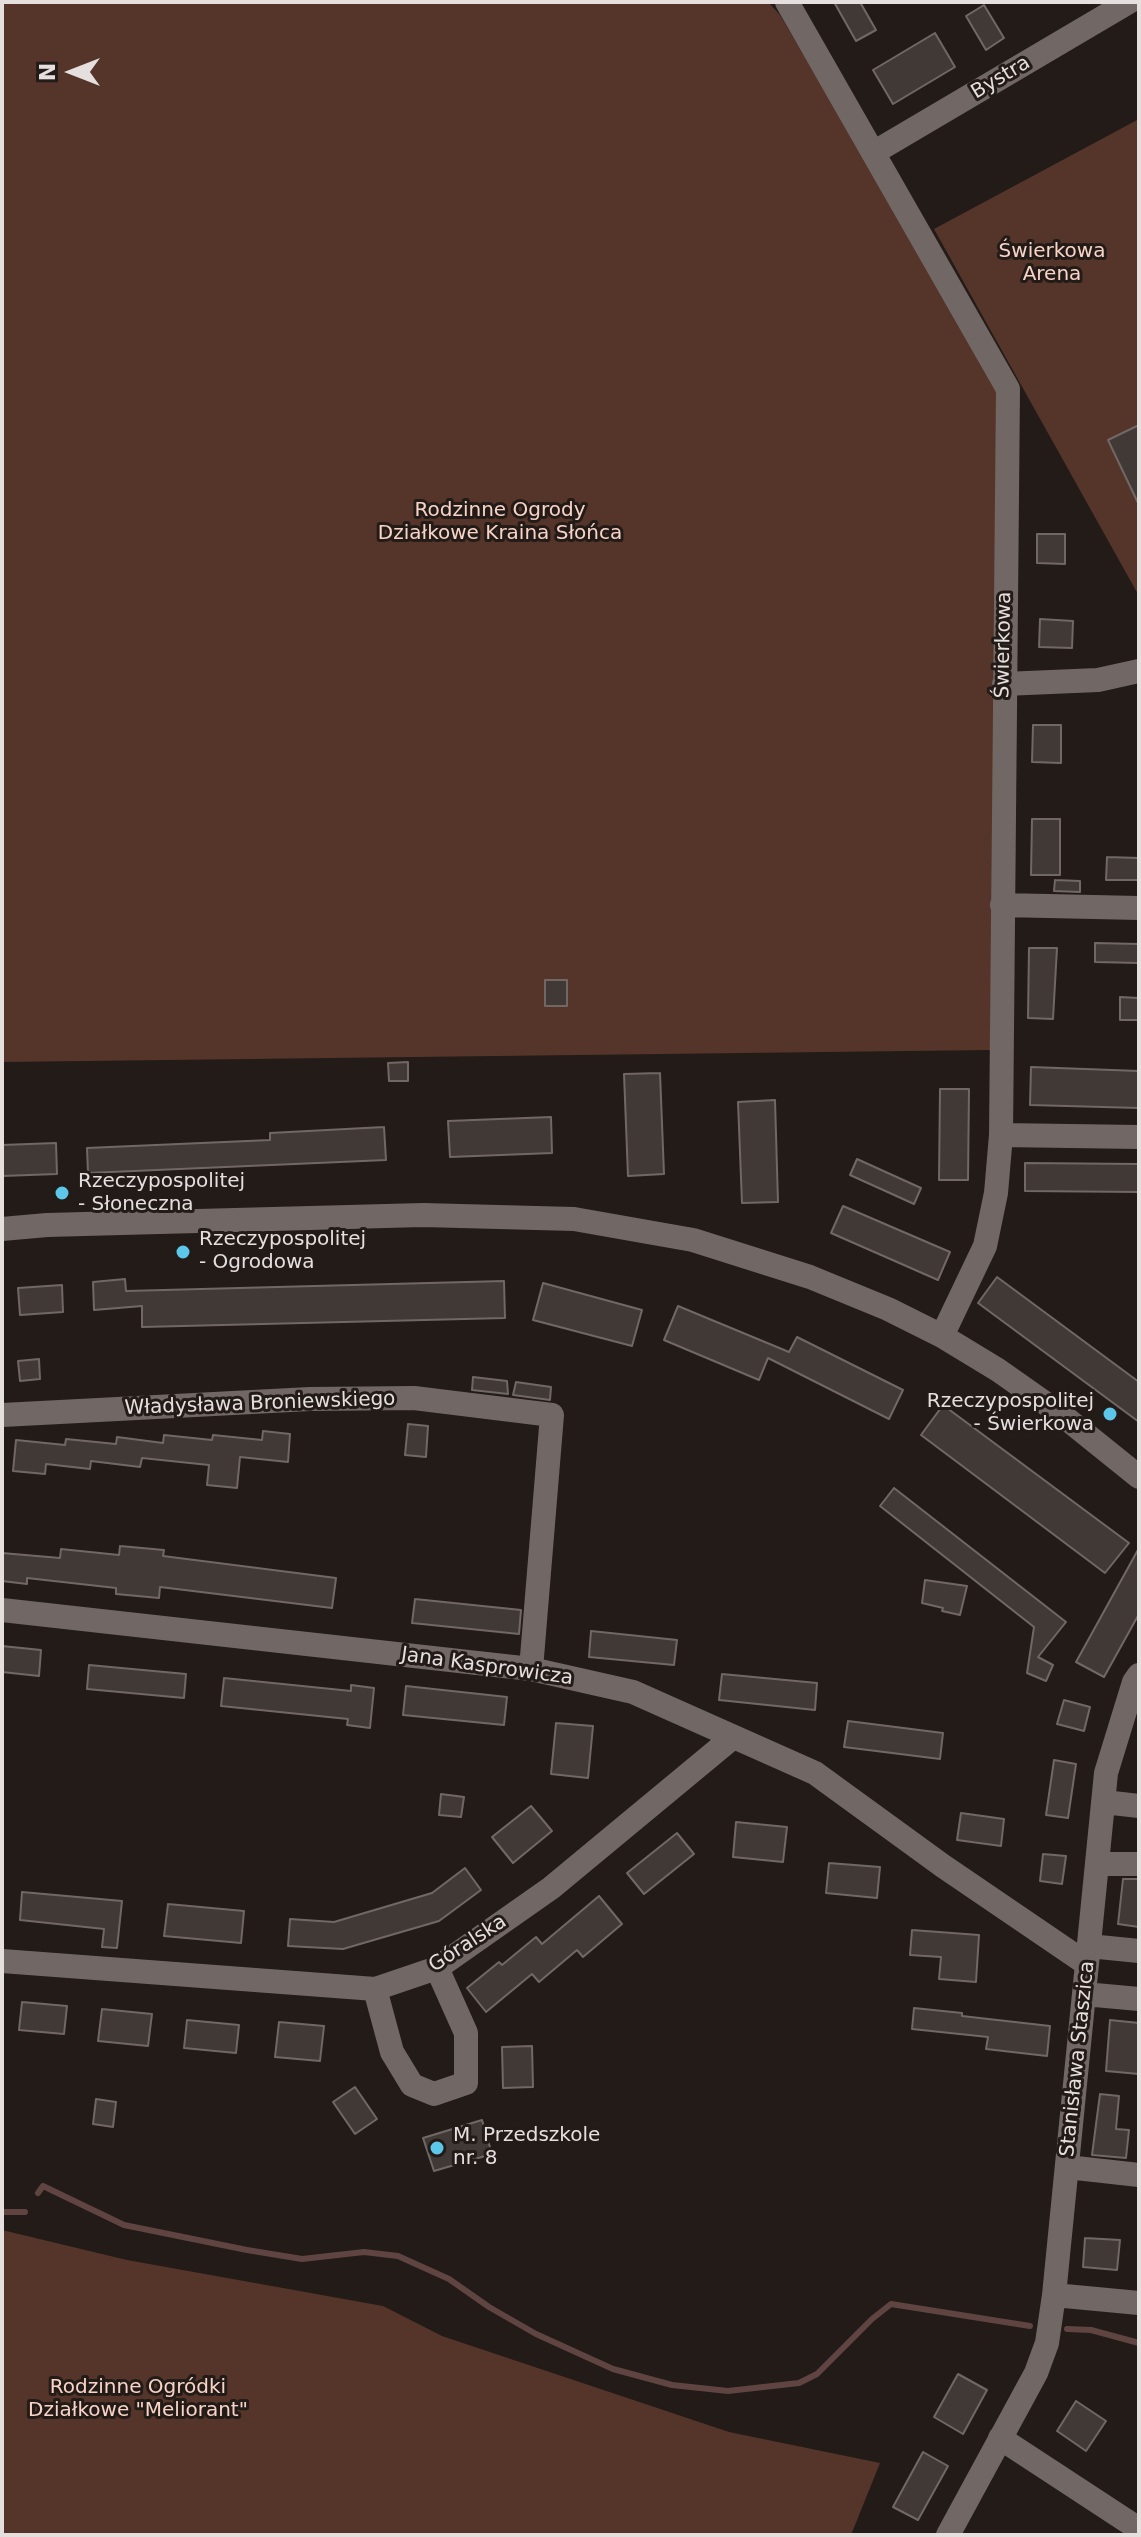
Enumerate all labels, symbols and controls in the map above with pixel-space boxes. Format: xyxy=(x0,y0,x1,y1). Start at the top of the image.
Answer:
north arrow xyxy=(32,32,112,112)
street label: Bystra xyxy=(967,51,1035,105)
text: N xyxy=(35,63,60,81)
park label: Świerkowa Arena xyxy=(999,240,1105,287)
park label: Rodzinne Ogrody Działkowe Kraina Słońca xyxy=(378,499,622,546)
street label: Świerkowa xyxy=(991,591,1017,699)
place label: Rzeczypospolitej - Słoneczna xyxy=(78,1170,245,1217)
marker: Rzeczypospolitej - Słoneczna xyxy=(53,1184,71,1202)
place label: Rzeczypospolitej - Ogrodowa xyxy=(199,1228,366,1275)
marker: Rzeczypospolitej - Ogrodowa xyxy=(174,1243,192,1261)
street label: Władysława Broniewskiego xyxy=(124,1387,396,1421)
place label: Rzeczypospolitej - Świerkowa xyxy=(927,1390,1094,1437)
marker: Rzeczypospolitej - Świerkowa xyxy=(1101,1405,1119,1423)
street label: Jana Kasprowicza xyxy=(400,1643,574,1691)
street label: Góralska xyxy=(425,1910,511,1978)
street label: Stanisława Staszica xyxy=(1056,1960,1100,2158)
place label: M. Przedszkole nr. 8 xyxy=(453,2124,600,2171)
marker: M. Przedszkole nr. 8 xyxy=(428,2139,446,2157)
park label: Rodzinne Ogródki Działkowe "Meliorant" xyxy=(28,2376,248,2423)

